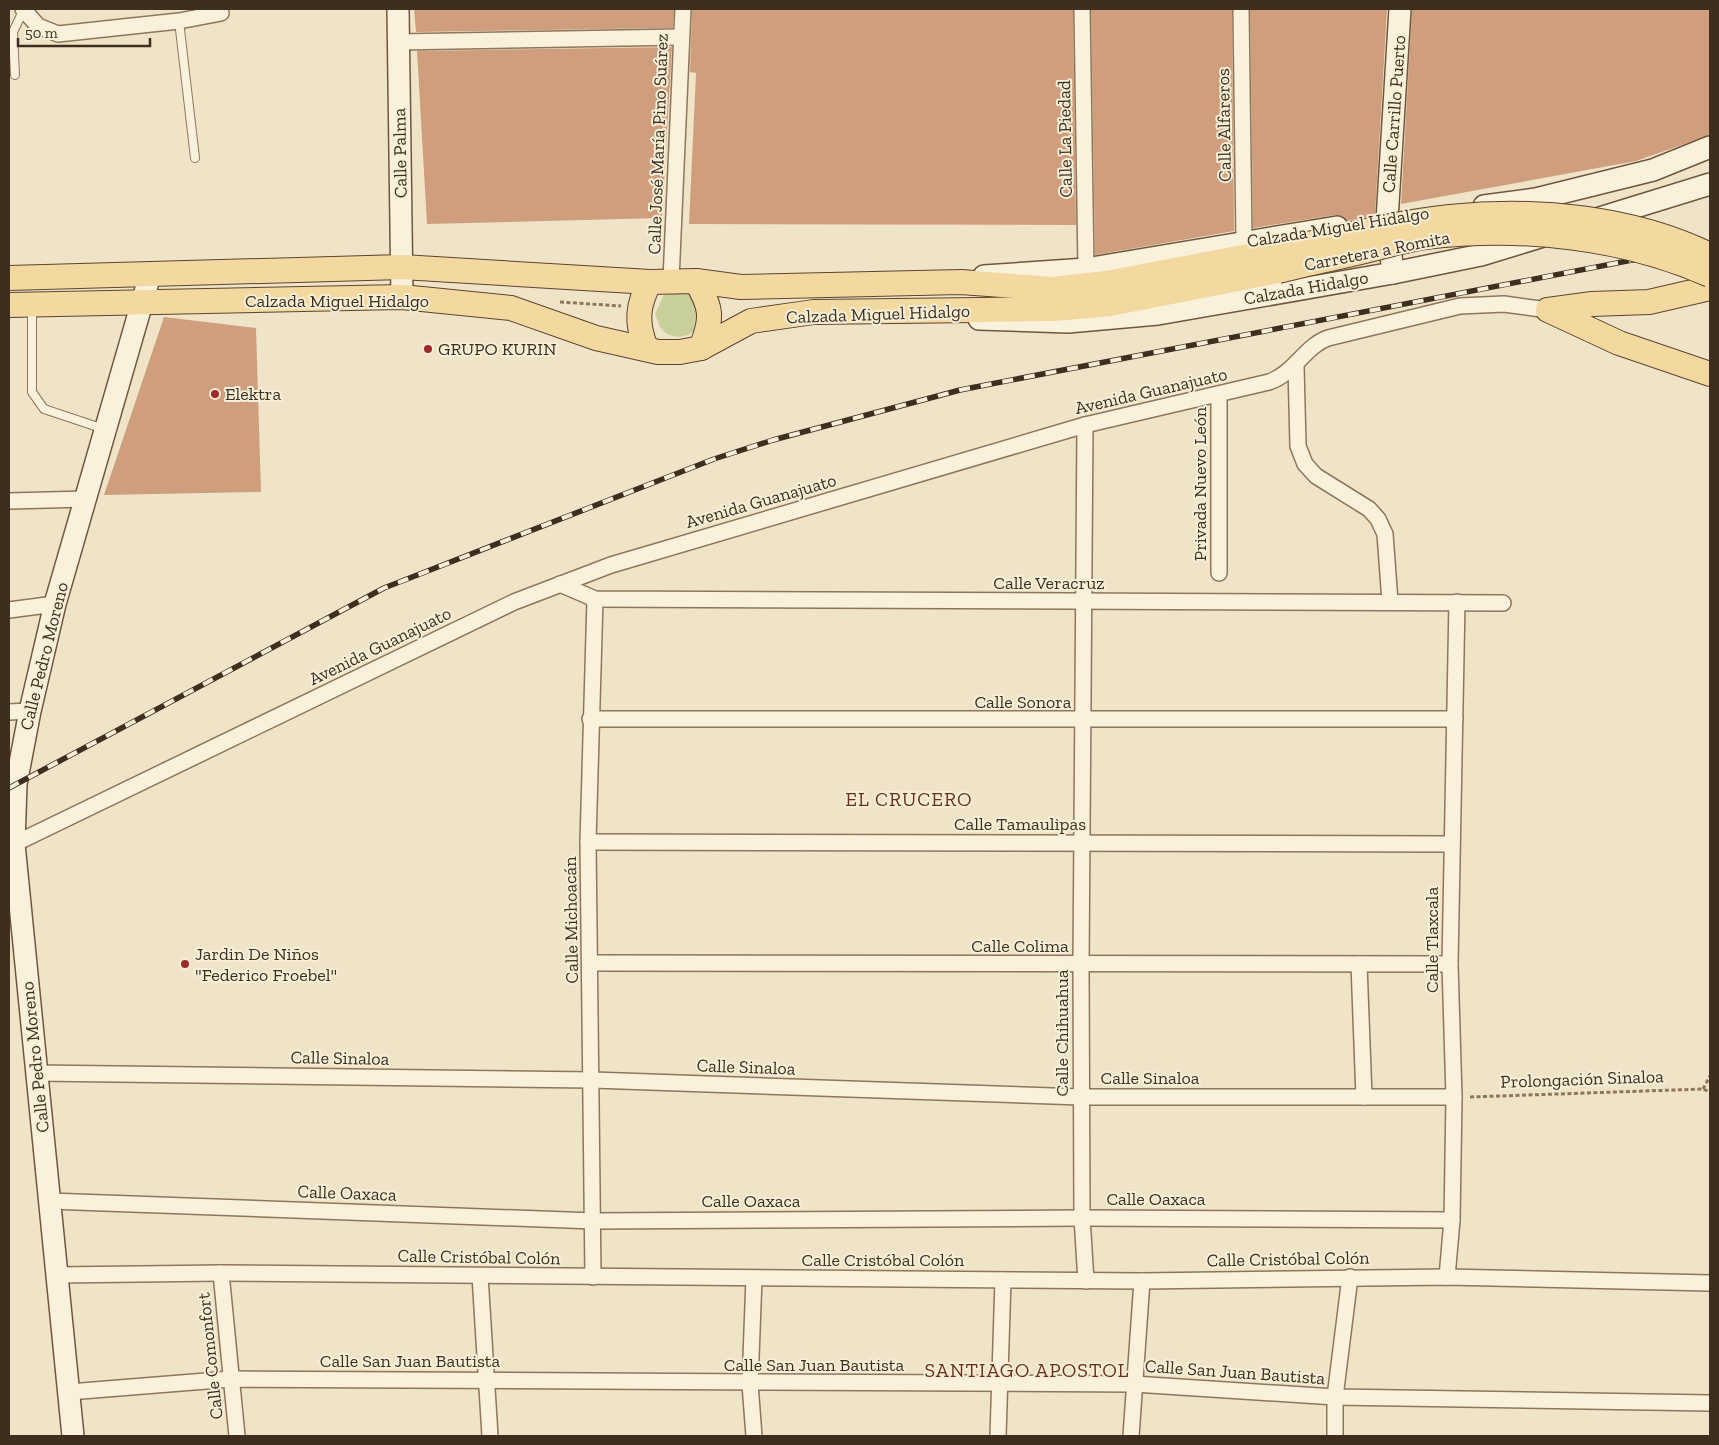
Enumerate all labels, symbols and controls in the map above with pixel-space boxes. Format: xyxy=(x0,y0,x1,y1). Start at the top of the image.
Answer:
scale bar xyxy=(18,15,150,47)
text: 50 m xyxy=(25,24,58,42)
street label: Calle José María Pino Suárez xyxy=(643,33,673,255)
street label: Calle Carrillo Puerto xyxy=(1378,34,1410,194)
street label: Calle Alfareros xyxy=(1212,68,1236,182)
street label: Calle La Piedad xyxy=(1053,80,1077,198)
street label: Calle Palma xyxy=(388,107,412,198)
street label: Calzada Miguel Hidalgo xyxy=(1245,202,1431,252)
street label: Carretera a Romita xyxy=(1302,226,1452,276)
street label: Calzada Hidalgo xyxy=(1242,266,1370,310)
street label: Calzada Miguel Hidalgo xyxy=(245,290,429,312)
street label: Calzada Miguel Hidalgo xyxy=(786,300,970,328)
place label: GRUPO KURIN xyxy=(438,338,556,360)
marker: GRUPO KURIN xyxy=(422,343,434,355)
street label: Avenida Guanajuato xyxy=(1073,363,1229,419)
place label: Elektra xyxy=(225,383,281,405)
marker: Elektra xyxy=(209,388,221,400)
street label: Privada Nuevo León xyxy=(1189,406,1211,561)
street label: Avenida Guanajuato xyxy=(683,469,839,533)
street label: Calle Veracruz xyxy=(993,572,1105,594)
street label: Calle Pedro Moreno xyxy=(15,580,73,732)
street label: Avenida Guanajuato xyxy=(305,602,455,690)
street label: Calle Sonora xyxy=(974,691,1072,713)
district label: EL CRUCERO xyxy=(845,787,973,811)
street label: Calle Tamaulipas xyxy=(954,813,1086,835)
street label: Calle Michoacán xyxy=(559,856,583,984)
street label: Calle Tlaxcala xyxy=(1421,887,1443,993)
street label: Calle Colima xyxy=(971,935,1069,957)
place label: Jardin De Niños "Federico Froebel" xyxy=(195,943,337,986)
marker: Jardin De Niños "Federico Froebel" xyxy=(179,958,191,970)
street label: Calle Chihuahua xyxy=(1051,969,1073,1096)
street label: Calle Pedro Moreno xyxy=(16,980,54,1134)
street label: Calle Sinaloa xyxy=(290,1046,390,1070)
street label: Calle Sinaloa xyxy=(696,1054,796,1080)
street label: Prolongación Sinaloa xyxy=(1500,1065,1664,1093)
street label: Calle Sinaloa xyxy=(1101,1067,1200,1089)
street label: Calle Oaxaca xyxy=(297,1180,397,1206)
street label: Calle Oaxaca xyxy=(1106,1188,1206,1210)
street label: Calle Oaxaca xyxy=(701,1190,801,1212)
street label: Calle Cristóbal Colón xyxy=(397,1245,561,1269)
street label: Calle Cristóbal Colón xyxy=(1206,1247,1370,1271)
street label: Calle Cristóbal Colón xyxy=(802,1249,965,1271)
street label: Calle Comonfort xyxy=(192,1291,228,1421)
street label: Calle San Juan Bautista xyxy=(320,1350,501,1372)
street label: Calle San Juan Bautista xyxy=(724,1354,905,1376)
street label: Calle San Juan Bautista xyxy=(1144,1355,1326,1389)
district label: SANTIAGO APOSTOL xyxy=(925,1358,1129,1382)

